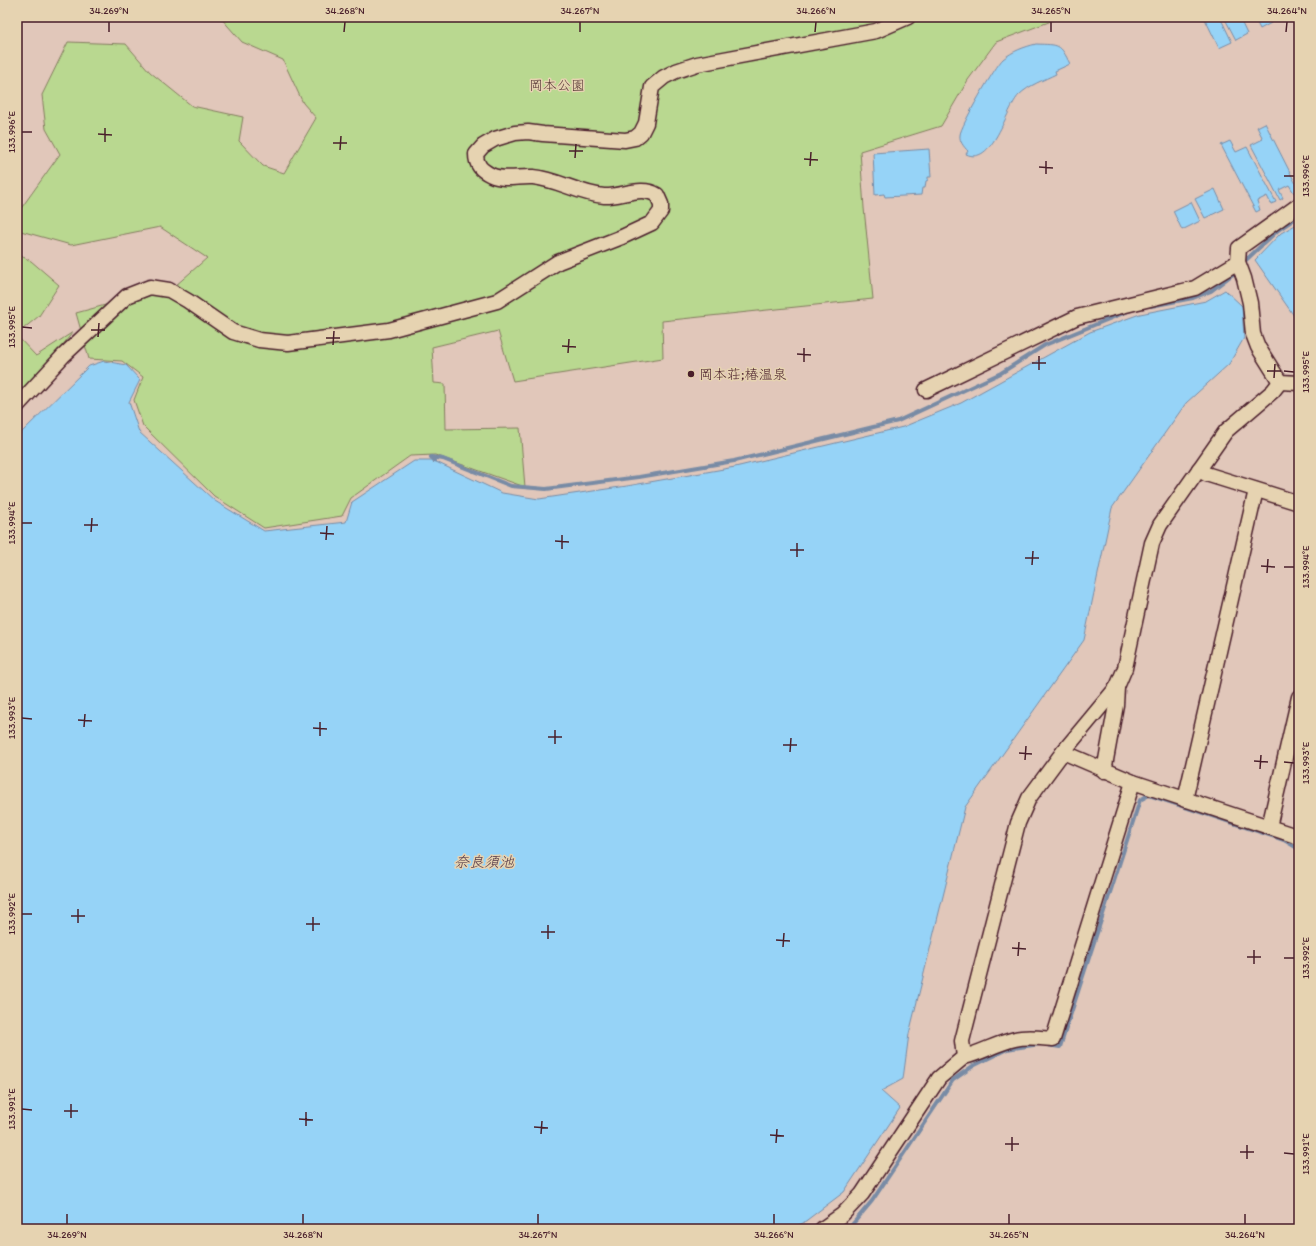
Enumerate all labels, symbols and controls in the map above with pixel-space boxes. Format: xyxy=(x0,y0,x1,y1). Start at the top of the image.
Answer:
text: 34.269°N xyxy=(89,4,129,17)
text: 34.268°N xyxy=(325,4,365,17)
text: 34.267°N xyxy=(560,4,600,17)
text: 34.266°N xyxy=(796,4,836,17)
text: 34.265°N xyxy=(1031,4,1071,17)
text: 34.264°N xyxy=(1267,4,1307,17)
park label: 岡本公園 xyxy=(529,77,585,94)
text: 133.996°E xyxy=(5,110,18,153)
text: 133.996°E xyxy=(1299,154,1312,197)
text: 133.995°E xyxy=(5,305,18,348)
text: 133.995°E xyxy=(1299,350,1312,393)
place label: 岡本荘;椿温泉 xyxy=(699,366,787,383)
marker: 岡本荘;椿温泉 xyxy=(686,369,696,379)
text: 133.994°E xyxy=(5,501,18,544)
text: 133.994°E xyxy=(1299,545,1312,588)
text: 133.993°E xyxy=(5,696,18,739)
text: 133.993°E xyxy=(1299,741,1312,784)
water label: 奈良須池 xyxy=(454,853,515,871)
text: 133.992°E xyxy=(5,892,18,935)
text: 133.992°E xyxy=(1299,936,1312,979)
text: 133.991°E xyxy=(5,1088,18,1130)
text: 133.991°E xyxy=(1299,1133,1312,1175)
text: 34.269°N xyxy=(47,1228,87,1241)
text: 34.268°N xyxy=(283,1228,323,1241)
text: 34.267°N xyxy=(518,1228,558,1241)
text: 34.266°N xyxy=(754,1228,794,1241)
text: 34.265°N xyxy=(989,1228,1029,1241)
text: 34.264°N xyxy=(1225,1228,1265,1241)

